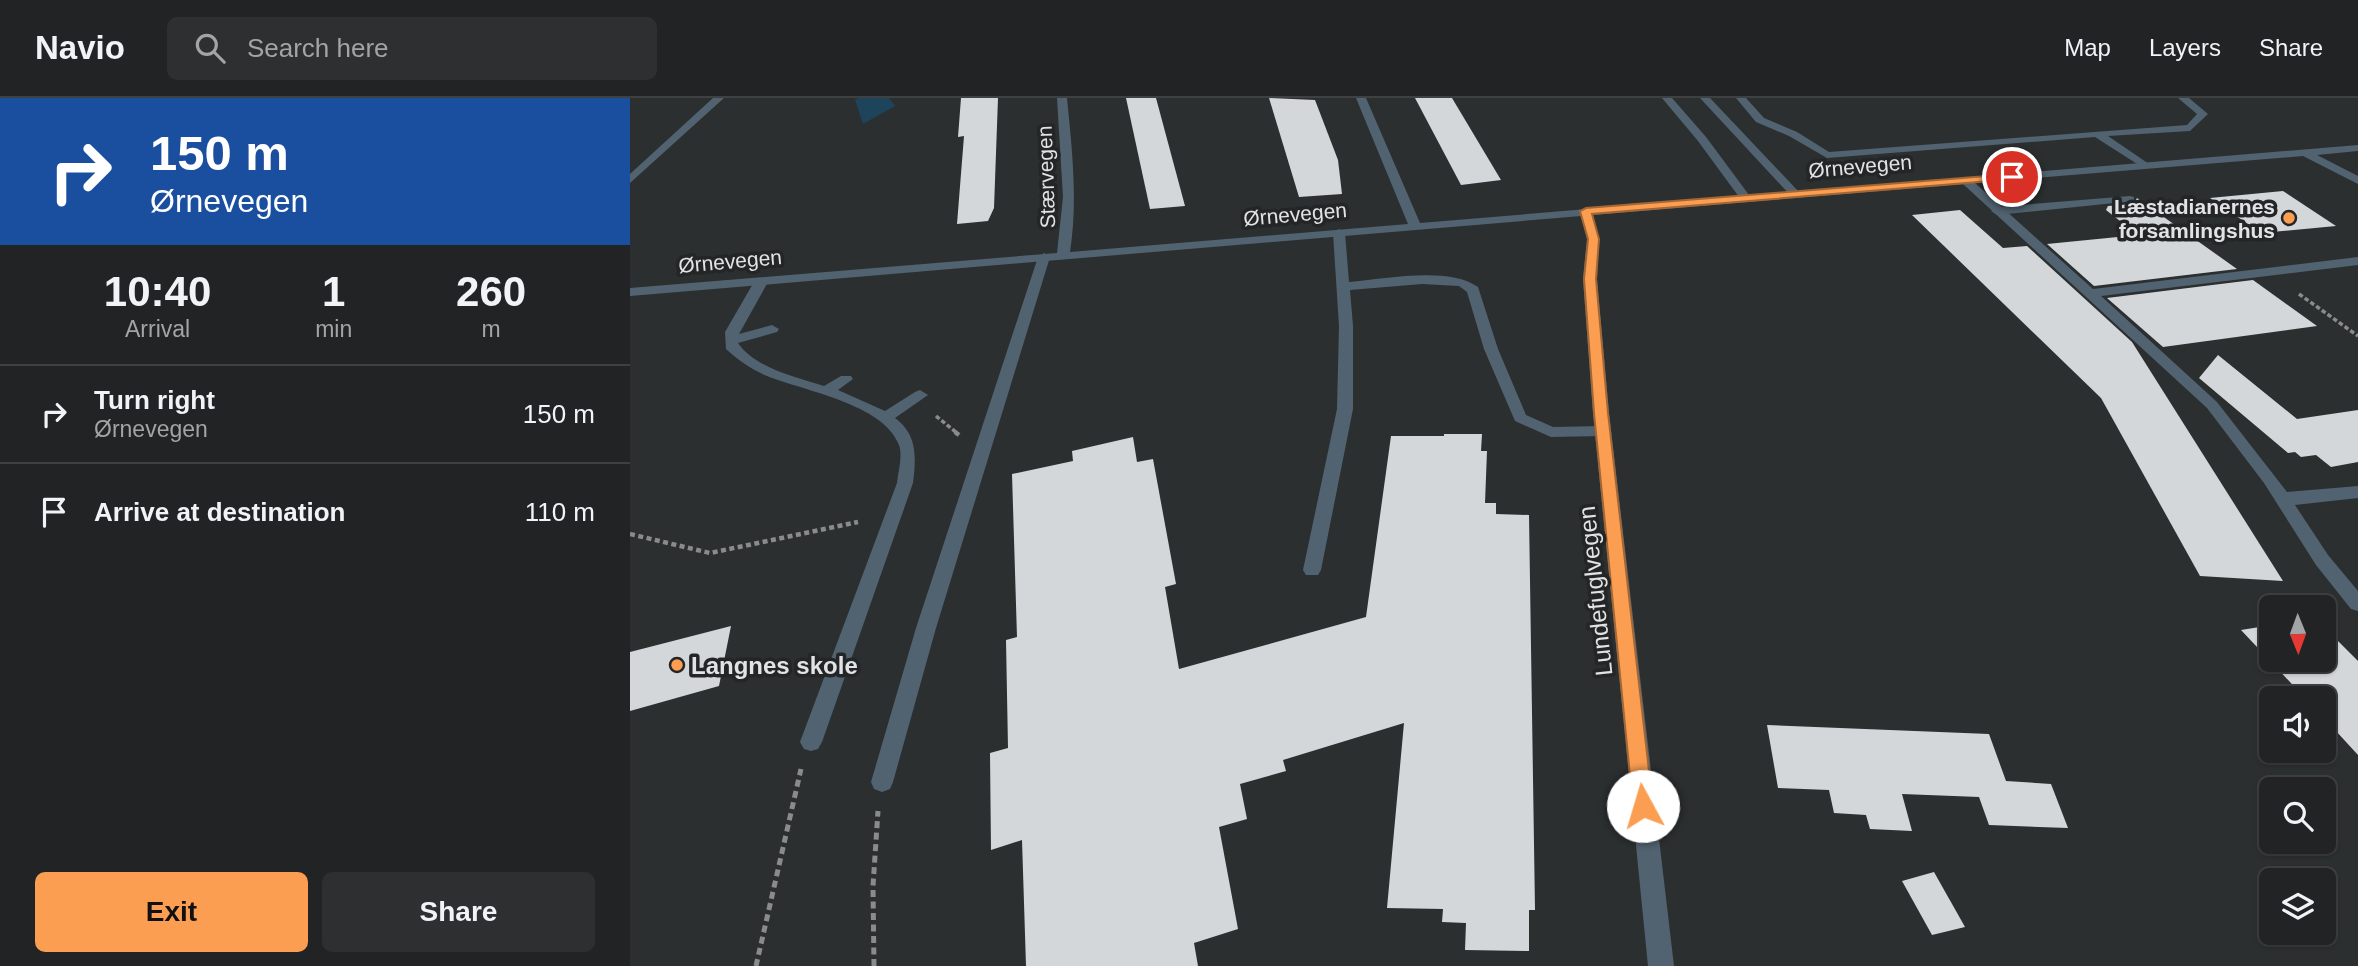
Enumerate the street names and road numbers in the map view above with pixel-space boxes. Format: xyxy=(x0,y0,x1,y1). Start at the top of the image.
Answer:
street label: Stærvegen xyxy=(1033,125,1059,229)
street label: Ørnevegen xyxy=(1807,150,1913,182)
street label: Ørnevegen xyxy=(1242,198,1348,230)
street label: Ørnevegen xyxy=(677,245,783,277)
street label: Lundefuglvegen xyxy=(1573,505,1617,677)

